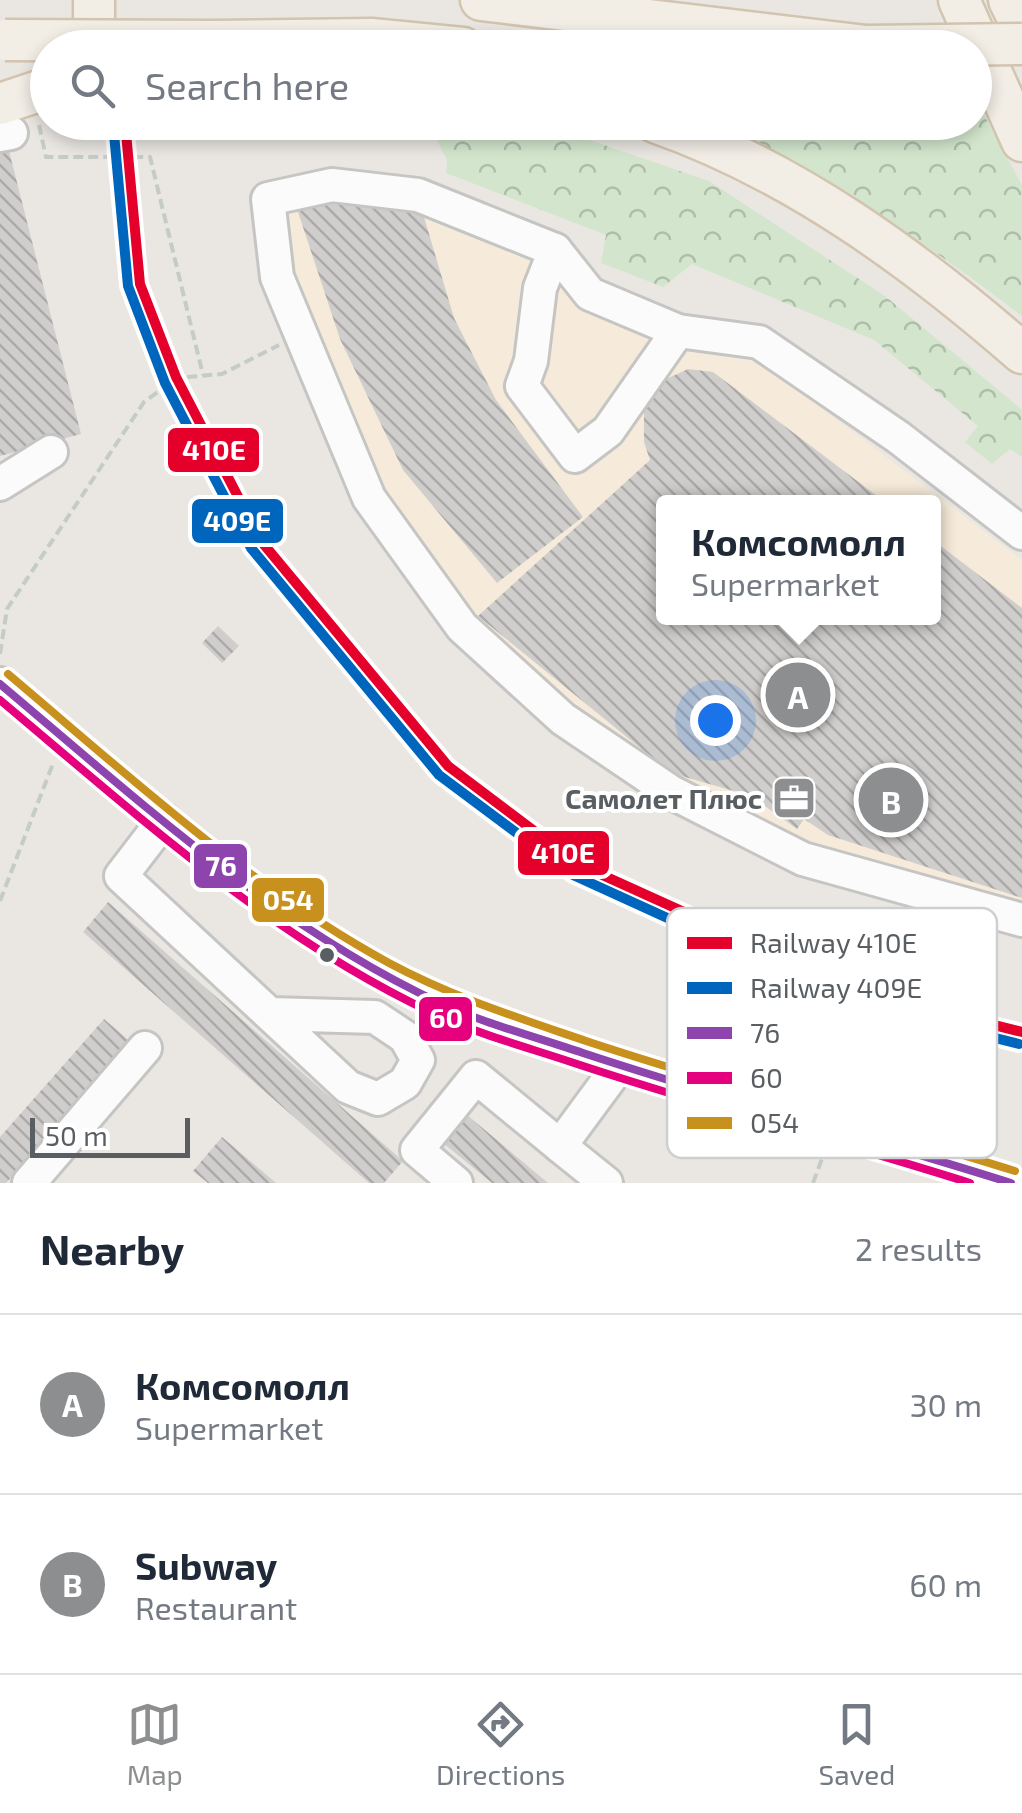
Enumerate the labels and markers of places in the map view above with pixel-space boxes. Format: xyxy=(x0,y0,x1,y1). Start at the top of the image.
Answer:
pin: A xyxy=(766,658,830,732)
pin: B xyxy=(858,762,924,838)
office icon: Самолет Плюс xyxy=(771,775,817,821)
place label: Самолет Плюс xyxy=(565,781,762,815)
unlabelled marker xyxy=(317,945,337,965)

